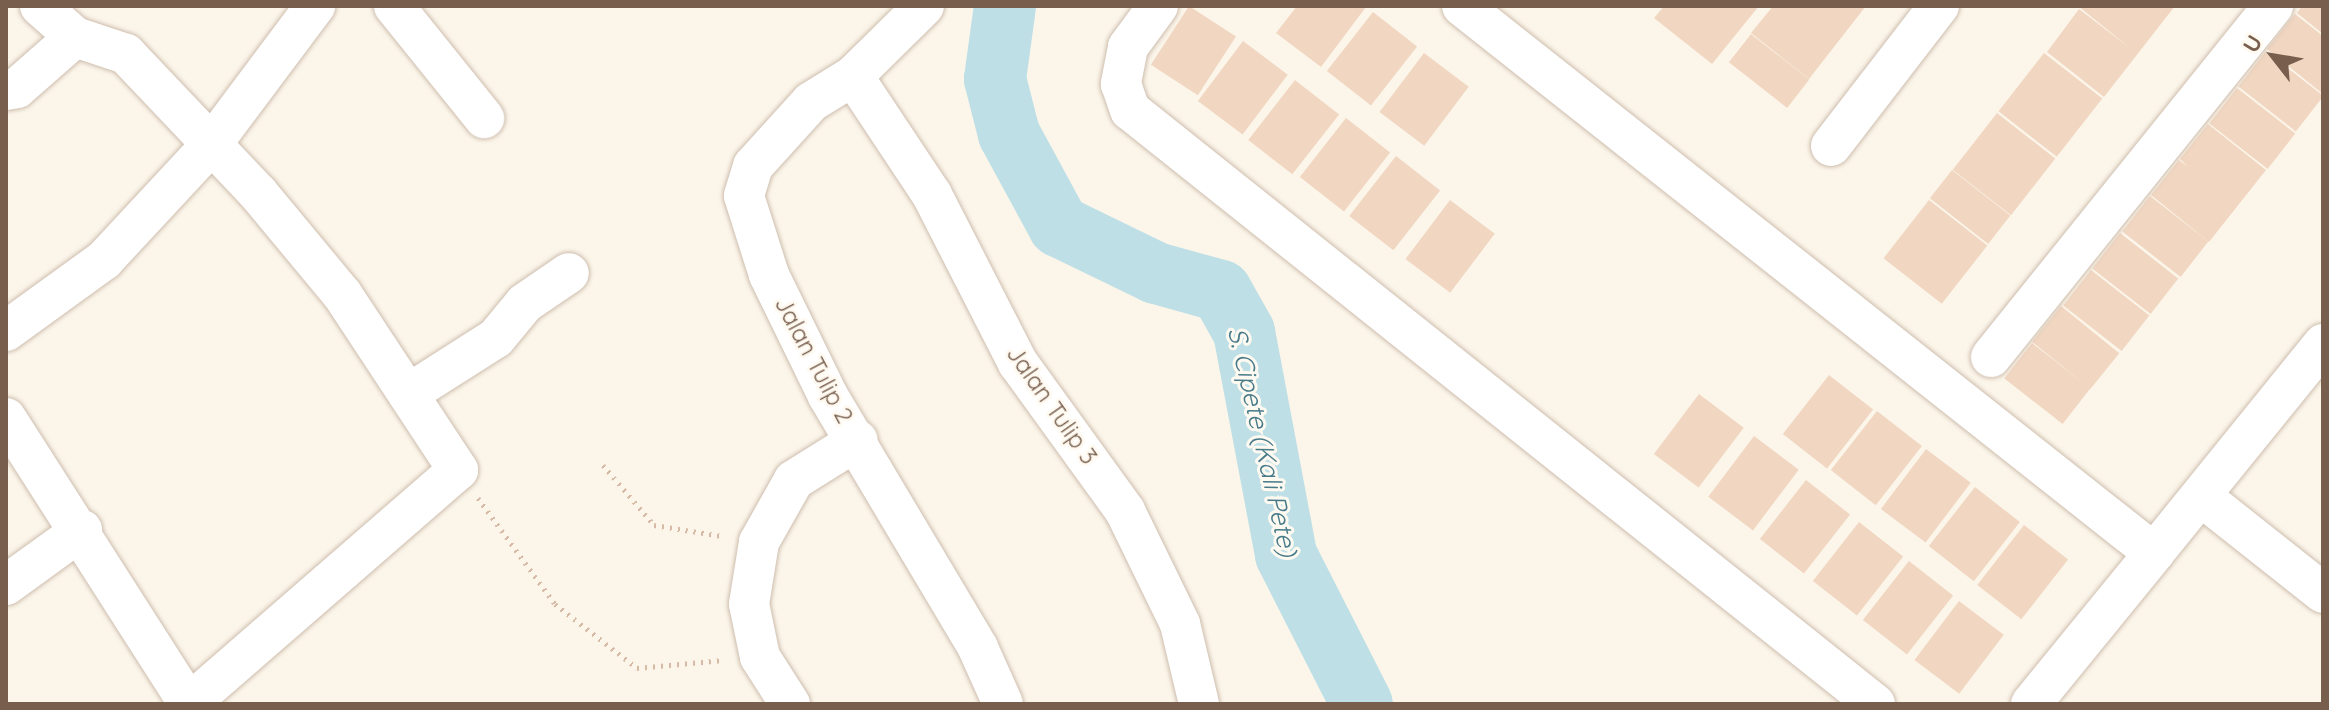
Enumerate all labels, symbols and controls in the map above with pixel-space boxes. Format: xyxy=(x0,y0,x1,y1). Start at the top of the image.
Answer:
north arrow xyxy=(2233,16,2313,96)
text: U xyxy=(2236,30,2268,58)
street label: Jalan Tulip 2 xyxy=(769,292,859,428)
water label: S. Cipete (Kali Pete) xyxy=(1221,324,1305,560)
street label: Jalan Tulip 3 xyxy=(1001,340,1103,470)

